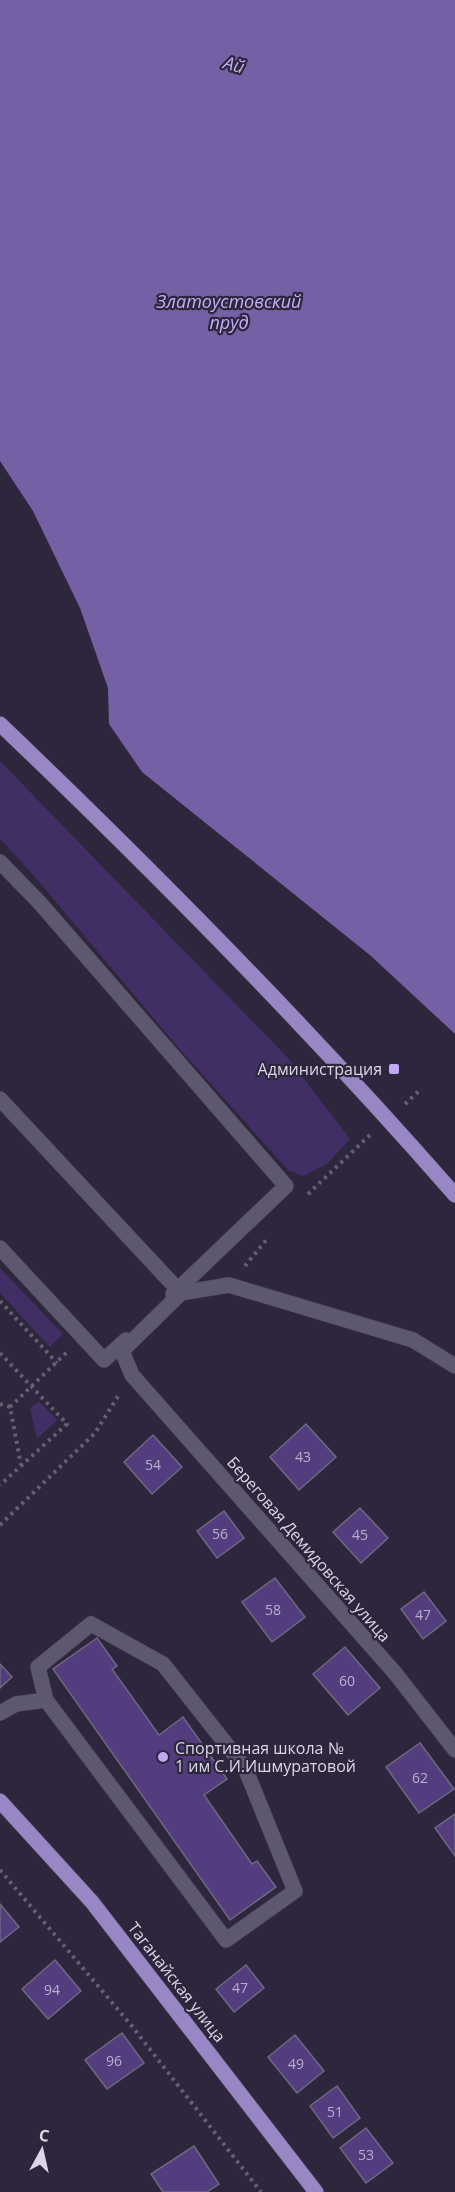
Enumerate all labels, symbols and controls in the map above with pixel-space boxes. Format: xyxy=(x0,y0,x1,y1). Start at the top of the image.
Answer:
water label: Ай xyxy=(219,49,248,79)
water label: Златоустовский пруд xyxy=(156,289,302,334)
place label: Администрация xyxy=(258,1058,382,1080)
marker: Администрация xyxy=(387,1062,401,1076)
house number: 43 xyxy=(295,1447,311,1466)
street label: Береговая Демидовская улица xyxy=(222,1452,396,1646)
house number: 54 xyxy=(145,1455,161,1474)
house number: 56 xyxy=(212,1524,228,1543)
house number: 45 xyxy=(352,1525,368,1544)
house number: 58 xyxy=(265,1600,281,1619)
house number: 47 xyxy=(415,1605,431,1624)
house number: 60 xyxy=(339,1671,355,1690)
place label: Спортивная школа № 1 им С.И.Ишмуратовой xyxy=(175,1737,356,1777)
marker: Спортивная школа № 1 им С.И.Ишмуратовой xyxy=(156,1750,170,1764)
house number: 62 xyxy=(412,1768,428,1787)
street label: Таганайская улица xyxy=(123,1917,231,2047)
house number: 47 xyxy=(232,1978,248,1997)
house number: 94 xyxy=(44,1980,60,1999)
house number: 96 xyxy=(106,2051,122,2070)
house number: 49 xyxy=(288,2054,304,2073)
house number: 51 xyxy=(327,2102,343,2121)
north arrow xyxy=(12,2120,72,2180)
text: С xyxy=(38,2124,51,2147)
house number: 53 xyxy=(358,2145,374,2164)

